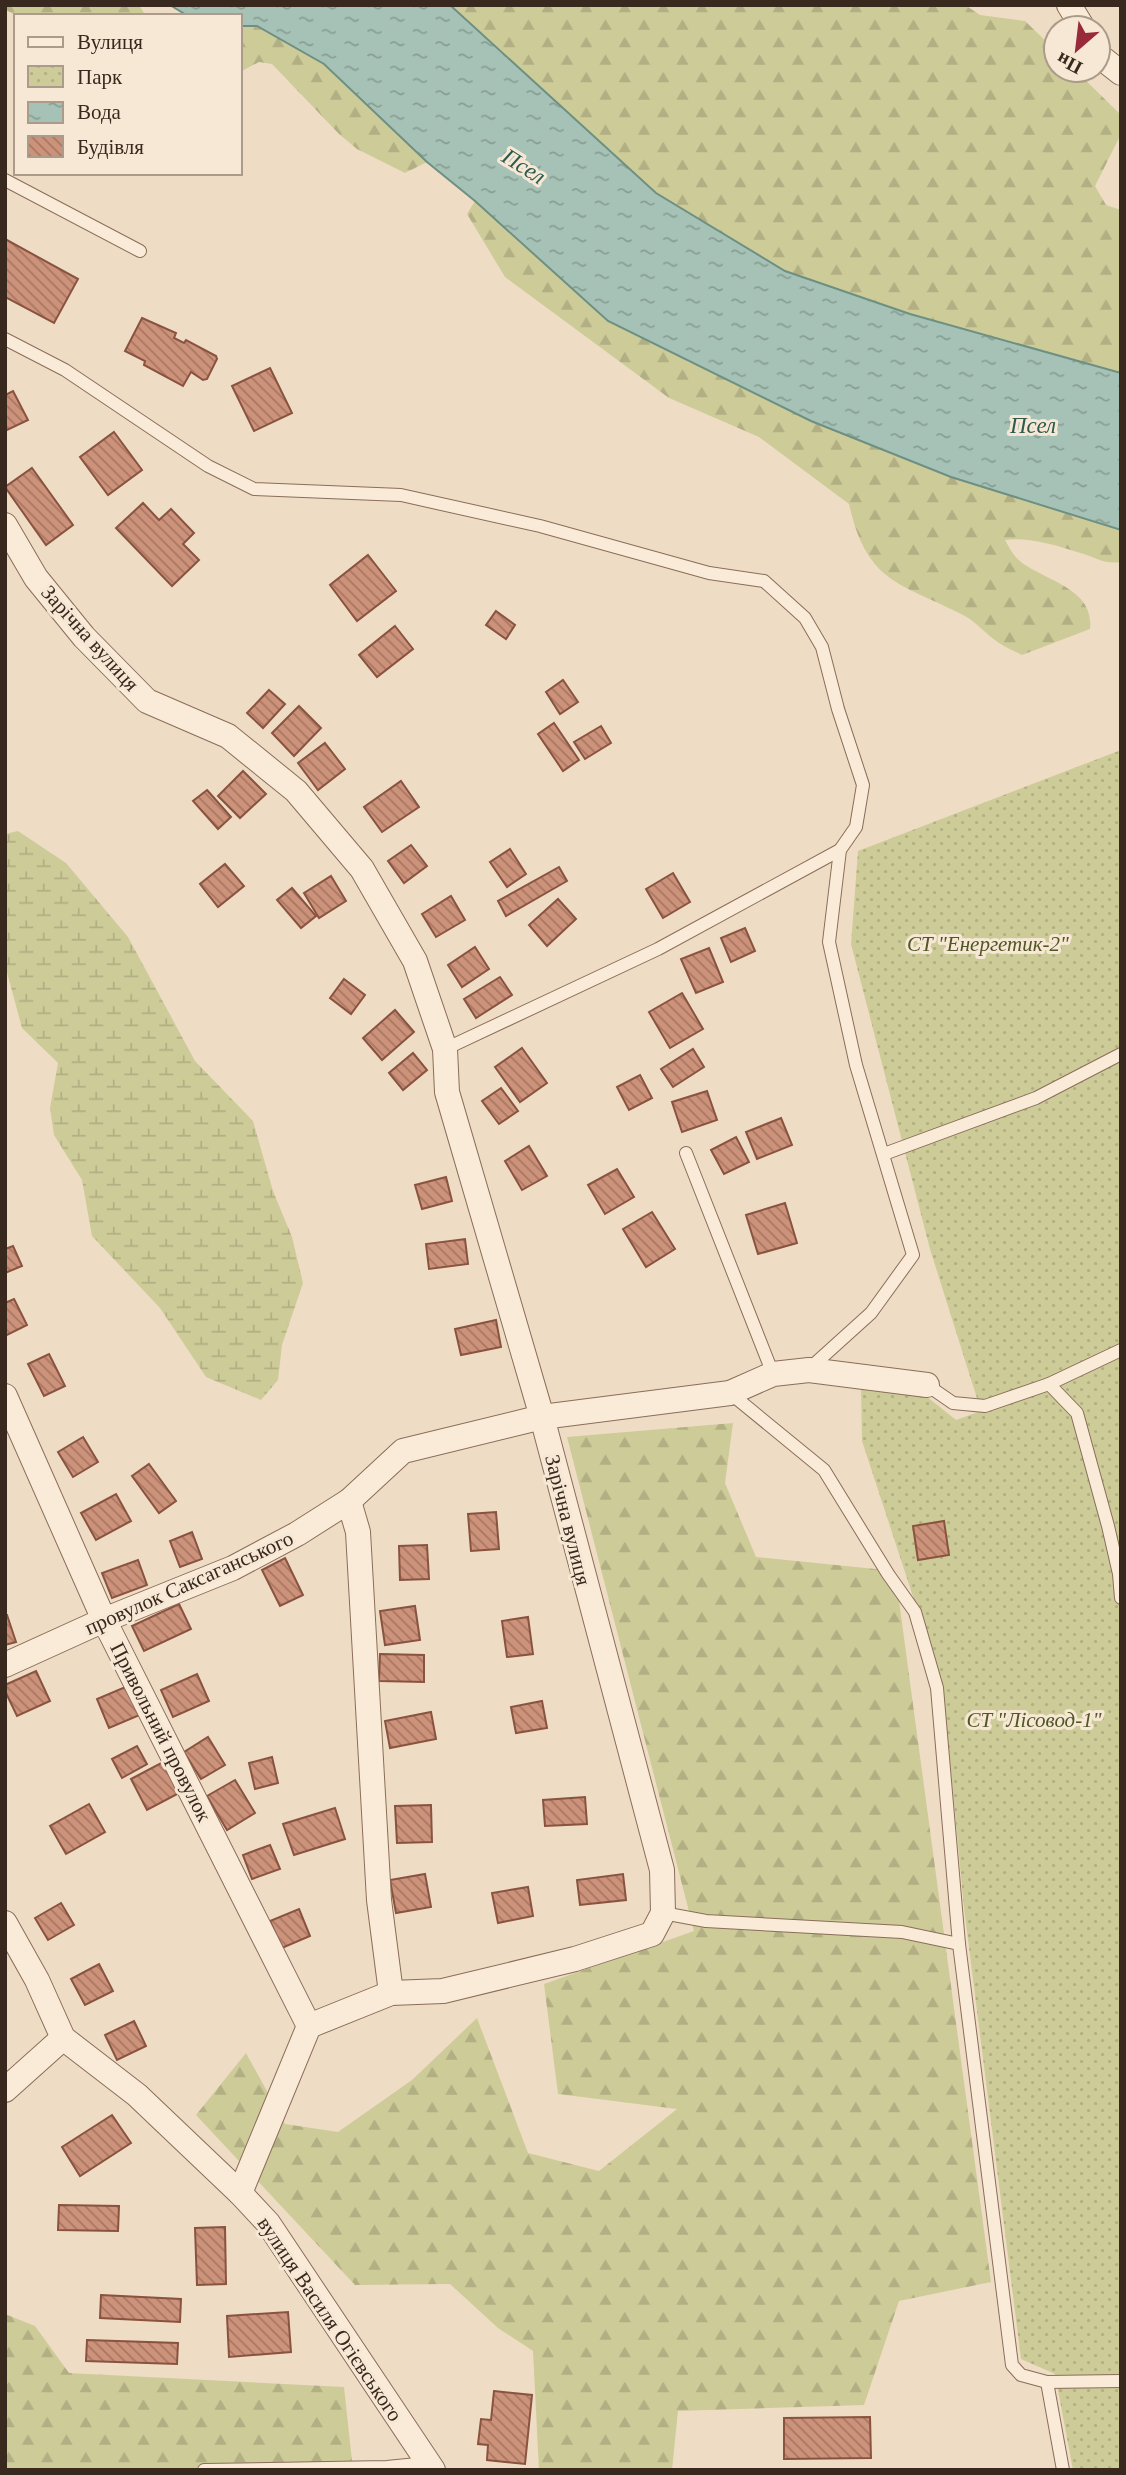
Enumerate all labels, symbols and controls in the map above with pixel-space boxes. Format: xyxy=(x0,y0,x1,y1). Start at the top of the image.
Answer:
legend xyxy=(14,14,242,175)
north arrow xyxy=(1042,14,1112,84)
text: Вулиця xyxy=(77,30,143,54)
text: Пн xyxy=(1053,48,1086,79)
text: Парк xyxy=(77,65,123,89)
text: Вода xyxy=(77,100,122,124)
text: Будівля xyxy=(77,135,144,159)
water label: Псел xyxy=(497,143,550,189)
water label: Псел xyxy=(1009,413,1056,438)
street label: Зарічна вулиця xyxy=(36,580,144,696)
park label: СТ "Енергетик-2" xyxy=(907,932,1069,956)
street label: Зарічна вулиця xyxy=(540,1452,596,1588)
street label: провулок Саксаганського xyxy=(81,1526,297,1640)
street label: Привольний провулок xyxy=(105,1638,217,1826)
park label: СТ "Лісовод-1" xyxy=(966,1708,1102,1732)
street label: вулиця Василя Огієвського xyxy=(253,2212,407,2426)

